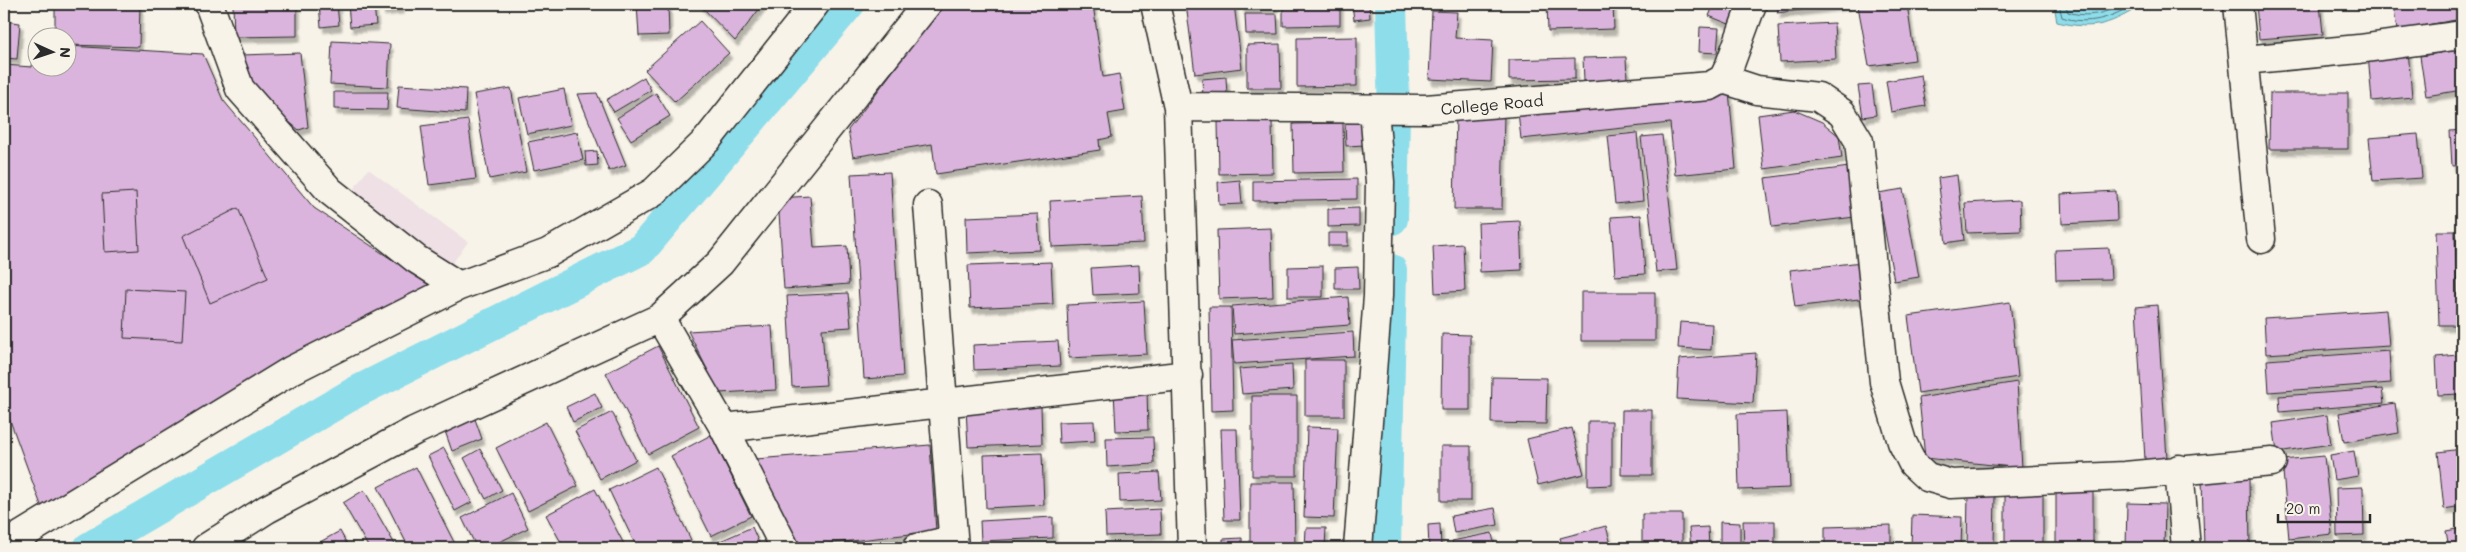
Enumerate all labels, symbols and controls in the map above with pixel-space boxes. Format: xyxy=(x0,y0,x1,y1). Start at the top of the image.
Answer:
north arrow xyxy=(28,28,78,78)
text: N xyxy=(56,47,75,59)
street label: College Road xyxy=(1440,89,1544,119)
scale bar xyxy=(2278,492,2371,524)
text: 20 m xyxy=(2286,498,2320,518)

